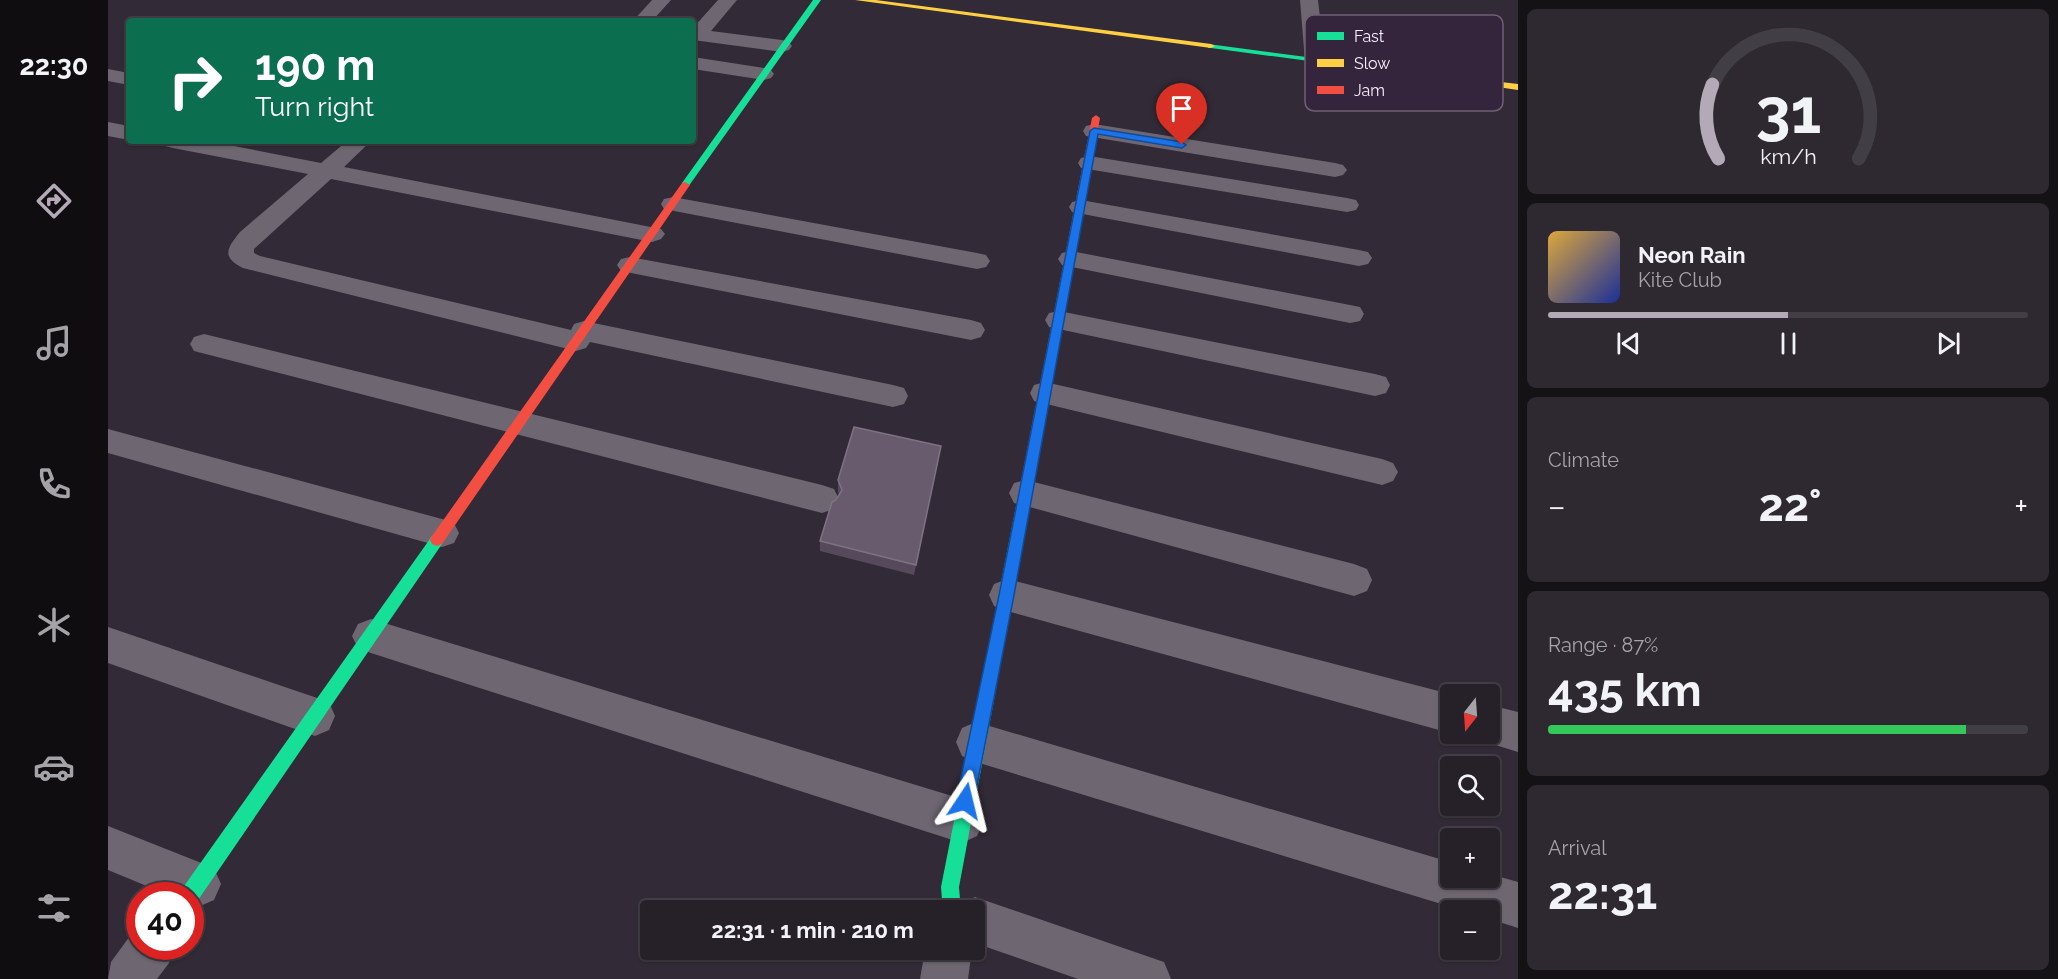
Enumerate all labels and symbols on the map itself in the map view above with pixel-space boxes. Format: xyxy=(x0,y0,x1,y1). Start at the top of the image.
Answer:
legend xyxy=(1305,15,1503,111)
text: Fast xyxy=(1354,27,1385,46)
text: Slow xyxy=(1354,54,1390,73)
text: Jam xyxy=(1354,81,1385,100)
pin xyxy=(1156,83,1207,145)
north arrow xyxy=(1440,684,1500,744)
position arrow xyxy=(933,769,997,833)
speed limit sign: 40 xyxy=(126,882,204,960)

